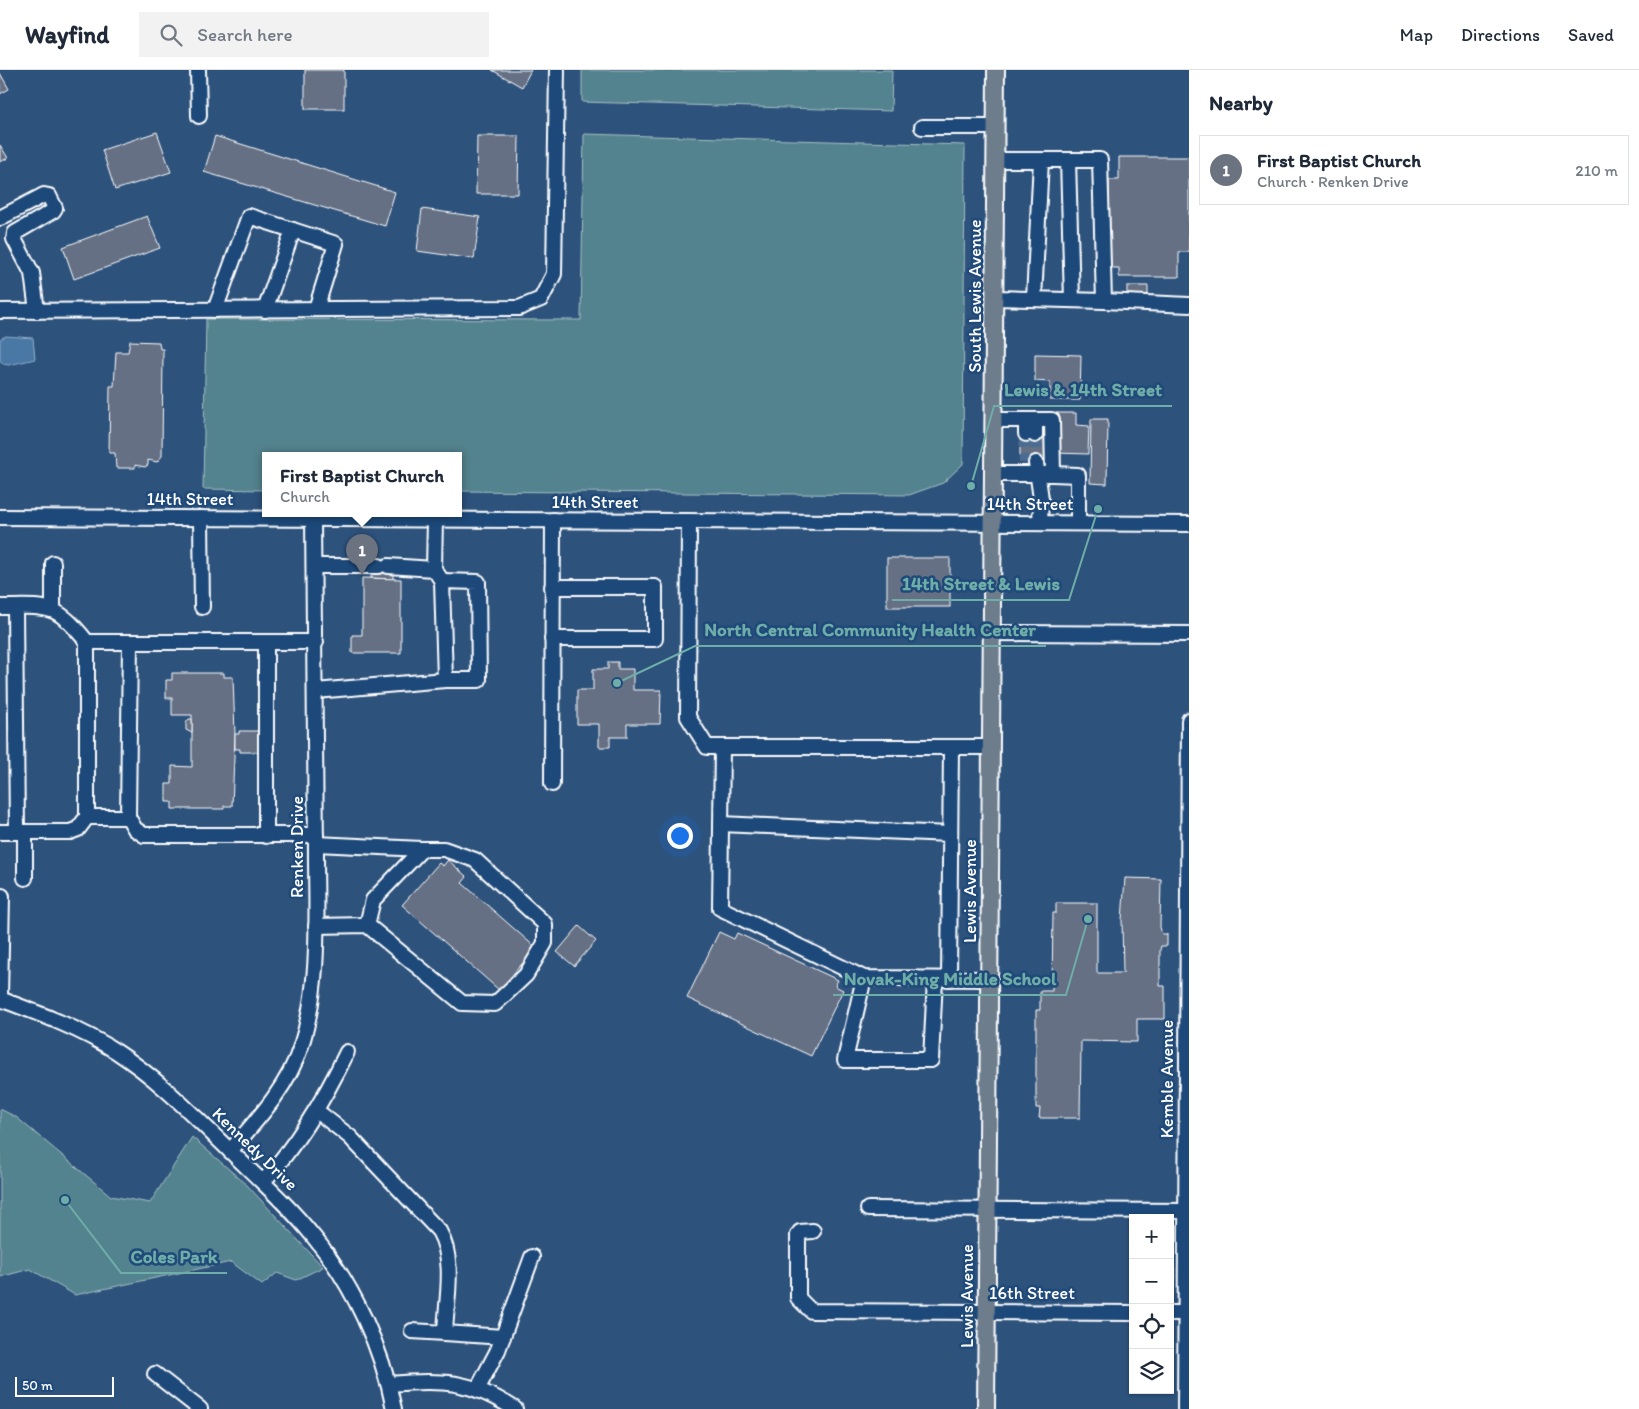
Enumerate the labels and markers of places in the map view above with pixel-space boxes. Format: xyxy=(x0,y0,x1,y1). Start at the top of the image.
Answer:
callout: Lewis & 14th Street xyxy=(994,372,1172,406)
pin: 1 xyxy=(346,534,378,575)
callout: 14th Street & Lewis xyxy=(892,566,1069,600)
callout: North Central Community Health Center xyxy=(695,612,1046,646)
callout: Novak-King Middle School xyxy=(833,961,1066,995)
callout: Coles Park xyxy=(121,1239,227,1273)

